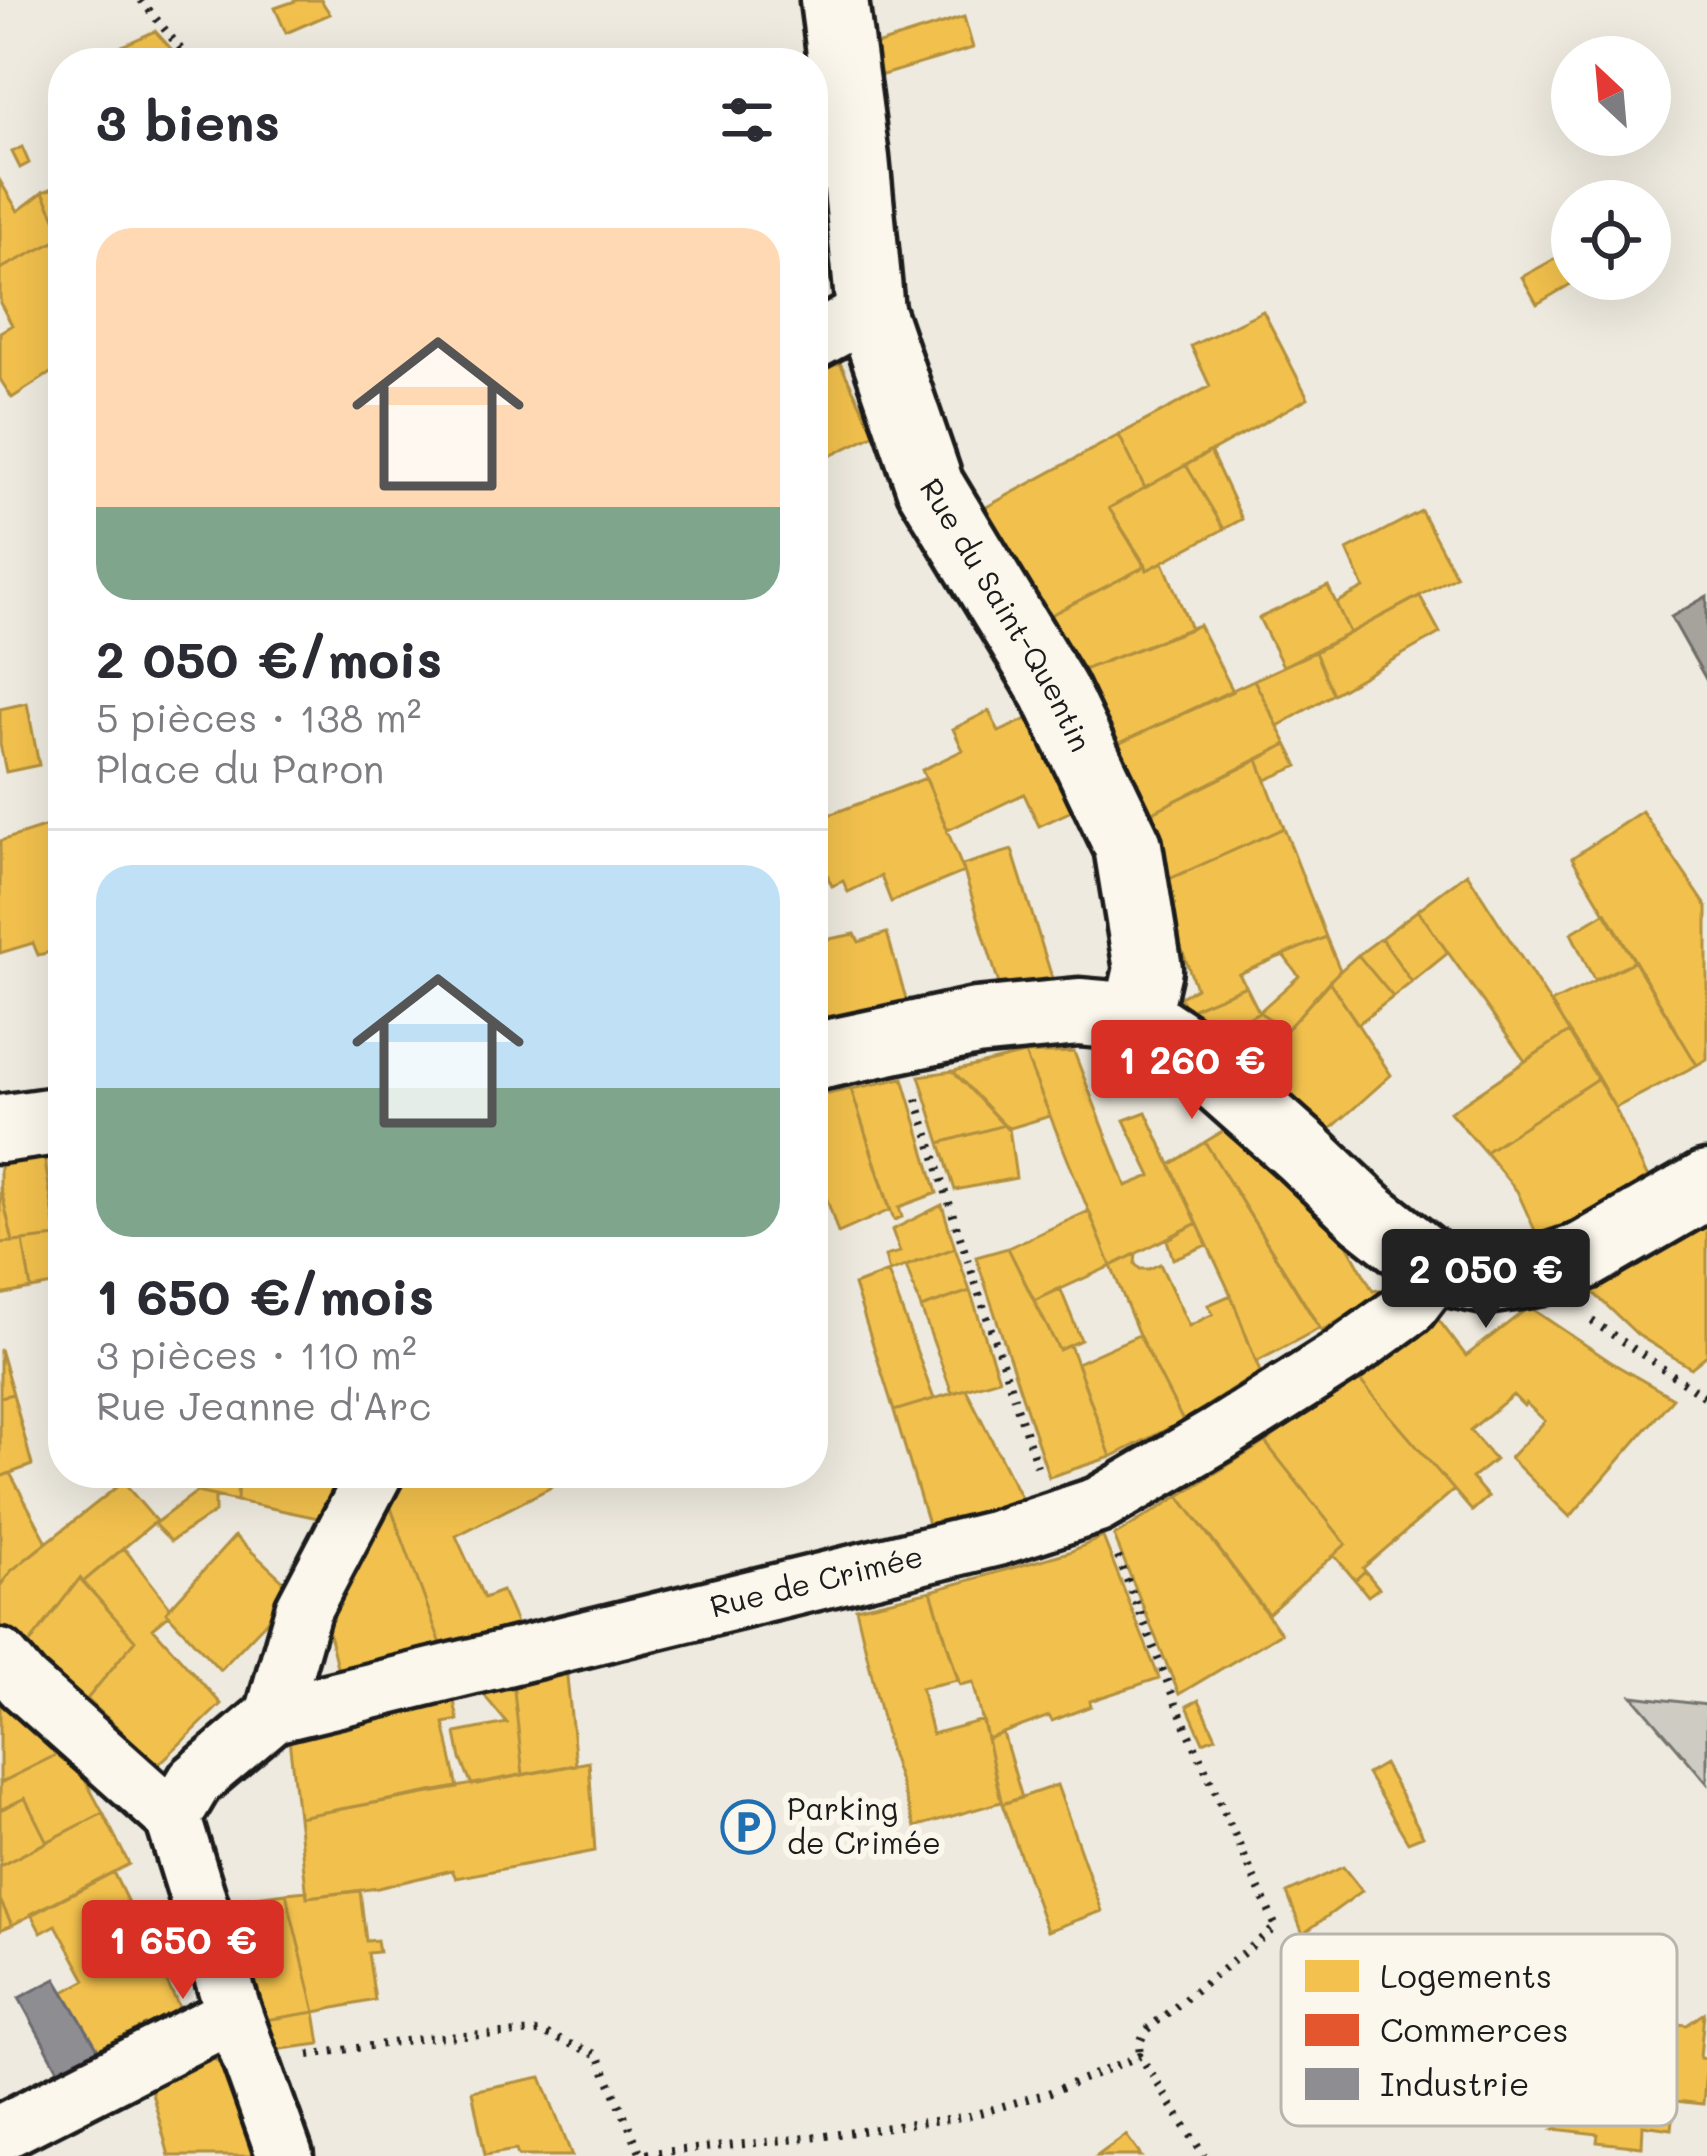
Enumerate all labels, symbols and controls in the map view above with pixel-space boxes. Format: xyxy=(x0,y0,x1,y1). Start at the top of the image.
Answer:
north arrow xyxy=(1551,36,1671,156)
map controls xyxy=(1551,36,1671,300)
text: 3 biens xyxy=(96,87,280,154)
icon: filters xyxy=(714,87,780,153)
button: locate xyxy=(1551,180,1671,300)
icon: home xyxy=(330,306,546,522)
street label: Rue du Saint-Quentin xyxy=(912,470,1102,758)
text: 2 050 €/mois xyxy=(96,624,442,691)
text: 5 pièces · 138 m² xyxy=(96,691,422,742)
text: Place du Paron xyxy=(96,742,384,793)
icon: home xyxy=(330,943,546,1159)
pin: 1 260 € xyxy=(1081,1020,1303,1122)
text: 1 260 € xyxy=(1118,1033,1266,1084)
pin: 2 050 € xyxy=(1375,1229,1597,1331)
text: 2 050 € xyxy=(1409,1242,1563,1293)
text: 1 650 €/mois xyxy=(96,1261,434,1328)
text: 3 pièces · 110 m² xyxy=(96,1328,417,1379)
text: Rue Jeanne d'Arc xyxy=(96,1379,431,1430)
street label: Rue de Crimée xyxy=(706,1535,927,1625)
place label: Parking de Crimée xyxy=(787,1788,941,1862)
parking icon: Parking de Crimée xyxy=(720,1799,776,1855)
pin: 1 650 € xyxy=(72,1900,294,2002)
text: 1 650 € xyxy=(109,1913,257,1964)
legend xyxy=(1281,1934,1677,2126)
text: Logements xyxy=(1380,1953,1552,1996)
text: Commerces xyxy=(1380,2007,1569,2050)
text: Industrie xyxy=(1380,2061,1529,2104)

